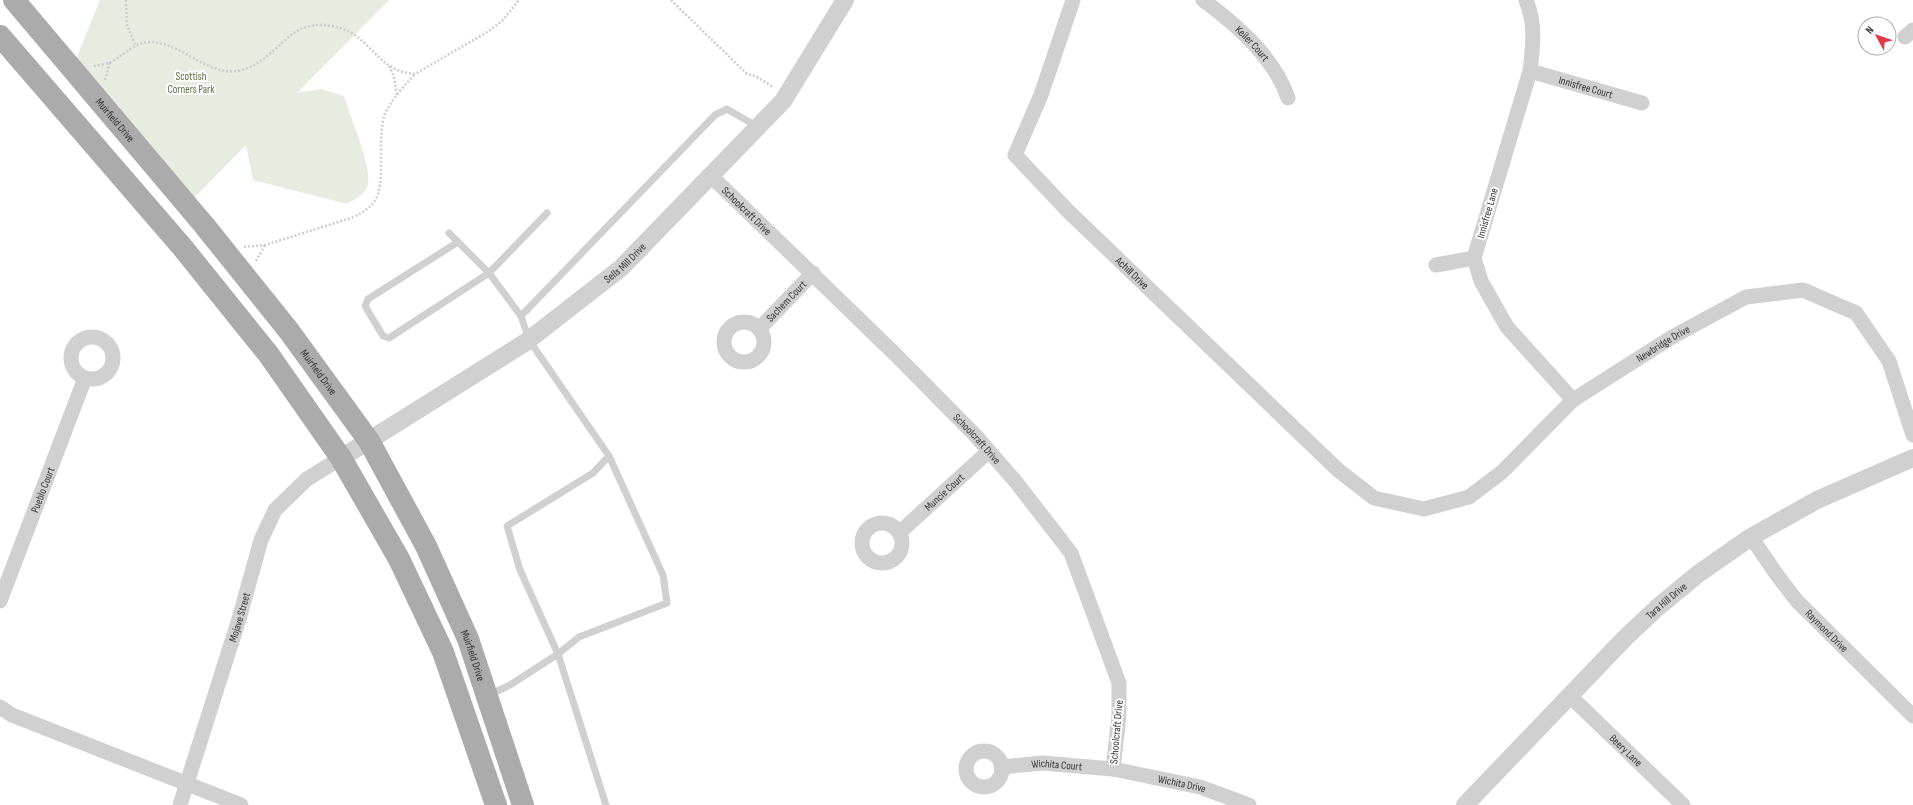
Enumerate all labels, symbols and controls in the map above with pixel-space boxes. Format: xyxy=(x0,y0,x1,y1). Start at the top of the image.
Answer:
north arrow xyxy=(1857,16,1897,56)
street label: Keiler Court xyxy=(1233,23,1272,64)
text: N xyxy=(1863,23,1877,36)
park label: Scottish Corners Park xyxy=(168,70,215,96)
street label: Innisfree Court xyxy=(1557,74,1615,101)
street label: Muirfield Drive xyxy=(93,96,137,145)
street label: Schoolcraft Drive xyxy=(719,184,774,238)
street label: Innisfree Lane xyxy=(1474,186,1501,240)
street label: Sells Mill Drive xyxy=(601,240,649,286)
street label: Achill Drive xyxy=(1112,254,1151,292)
street label: Sachem Court xyxy=(764,277,810,325)
street label: Newbridge Drive xyxy=(1634,323,1692,365)
street label: Muirfield Drive xyxy=(297,347,339,398)
street label: Schoolcraft Drive xyxy=(950,411,1003,467)
street label: Pueblo Court xyxy=(28,465,58,515)
street label: Muncie Court xyxy=(922,470,968,514)
street label: Tara Hill Drive xyxy=(1643,580,1690,622)
street label: Mojave Street xyxy=(226,590,253,644)
street label: Raymond Drive xyxy=(1802,607,1851,655)
street label: Muirfield Drive xyxy=(458,628,487,683)
street label: Schoolcraft Drive xyxy=(1107,700,1126,764)
street label: Beery Lane xyxy=(1607,732,1645,769)
street label: Wichita Court xyxy=(1031,757,1083,773)
street label: Wichita Drive xyxy=(1157,772,1208,796)

